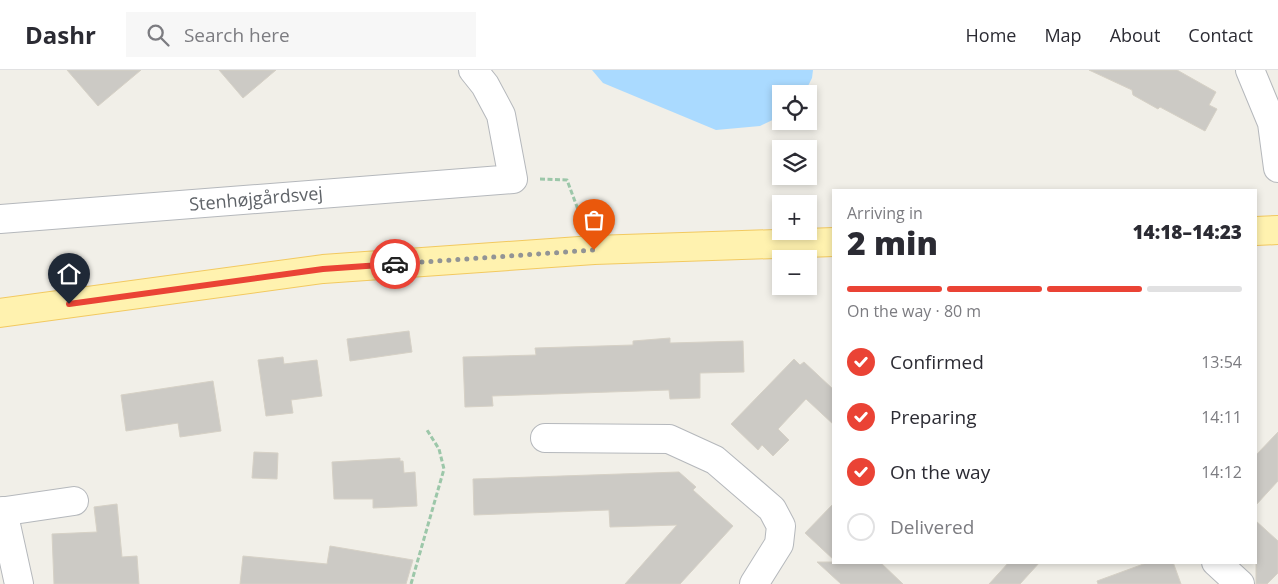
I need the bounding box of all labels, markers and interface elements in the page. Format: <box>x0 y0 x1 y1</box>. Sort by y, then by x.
search box <box>126 12 476 57</box>
text: Dashr <box>25 18 96 51</box>
icon: search <box>144 21 172 49</box>
text: Search here <box>184 22 290 48</box>
text: Home <box>966 23 1016 47</box>
text: Map <box>1044 23 1082 47</box>
text: About <box>1110 23 1160 47</box>
text: Contact <box>1188 23 1253 47</box>
map controls <box>772 85 817 295</box>
button: locate <box>772 85 817 130</box>
button: layers <box>772 140 817 185</box>
street label: Stenhøjgårdsvej <box>188 180 324 216</box>
button: + <box>772 195 817 240</box>
pin <box>573 199 615 250</box>
text: Arriving in <box>847 202 923 224</box>
icon: bag <box>580 206 608 234</box>
text: 14:18–14:23 <box>1132 219 1242 245</box>
text: 2 min <box>847 221 938 264</box>
courier <box>370 239 420 289</box>
icon: car <box>381 250 409 278</box>
button: − <box>772 250 817 295</box>
pin <box>48 253 90 304</box>
icon: home <box>55 260 83 288</box>
text: On the way · 80 m <box>847 300 981 322</box>
icon: check <box>847 348 875 376</box>
text: Confirmed <box>890 349 984 375</box>
text: 13:54 <box>1201 351 1242 373</box>
icon: check <box>847 403 875 431</box>
text: Preparing <box>890 404 977 430</box>
text: 14:11 <box>1201 406 1242 428</box>
icon: check <box>847 458 875 486</box>
text: On the way <box>890 459 990 485</box>
text: 14:12 <box>1201 461 1242 483</box>
text: Delivered <box>890 514 974 540</box>

